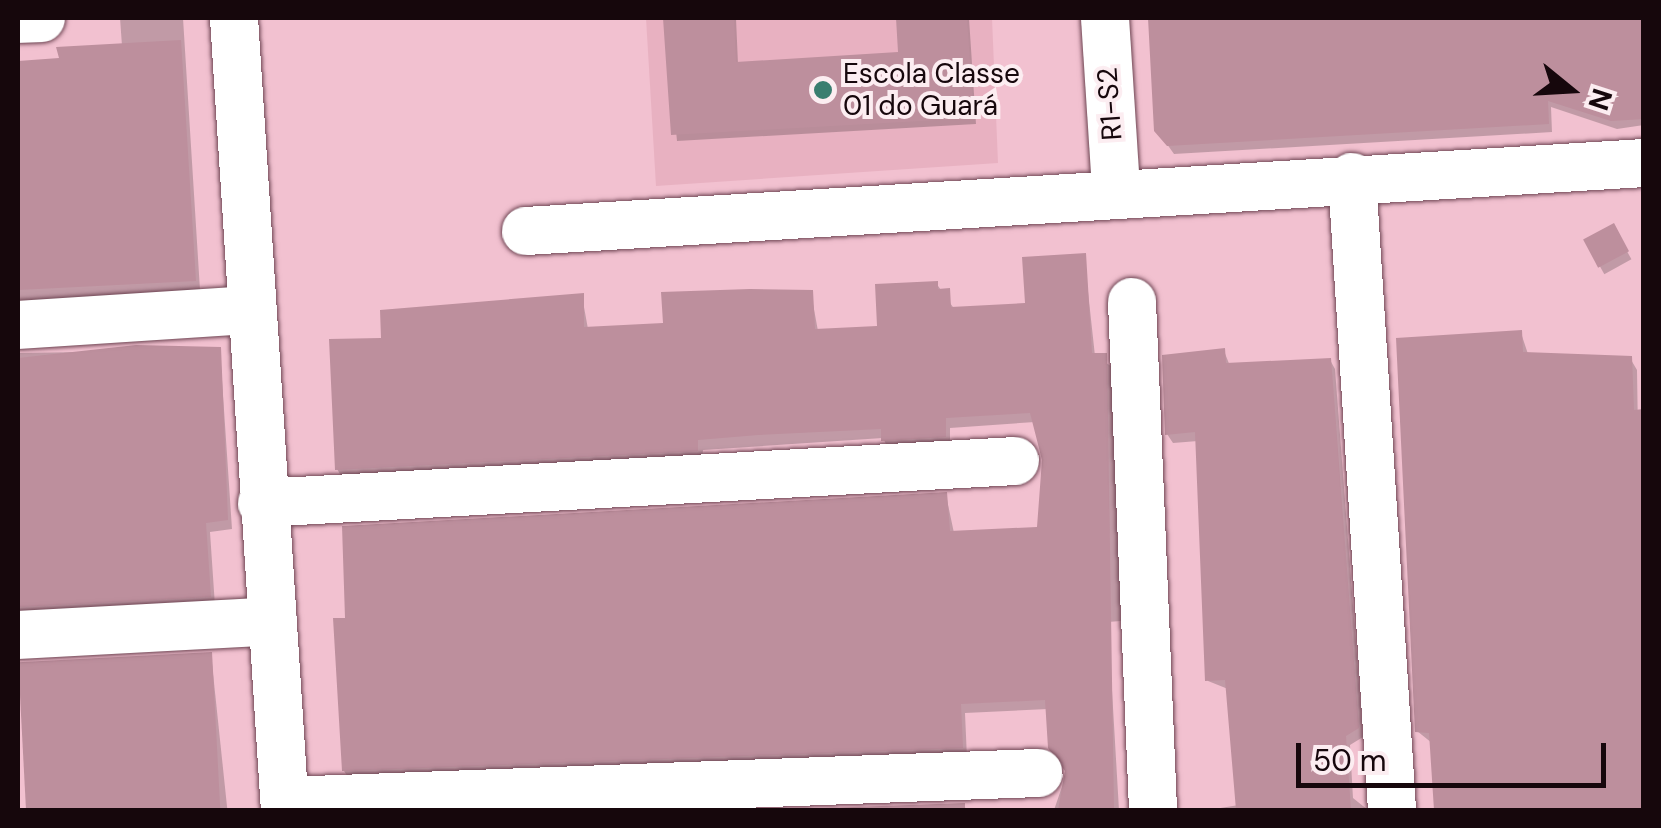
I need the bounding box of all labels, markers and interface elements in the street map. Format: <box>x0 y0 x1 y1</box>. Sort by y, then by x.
north arrow <box>1521 40 1621 140</box>
place label: Escola Classe 01 do Guará <box>843 57 1020 123</box>
street label: R1-S2 <box>1091 66 1129 142</box>
marker: Escola Classe 01 do Guará <box>812 79 834 101</box>
text: N <box>1579 84 1621 115</box>
scale bar <box>1301 723 1611 785</box>
text: 50 m <box>1313 741 1387 780</box>

